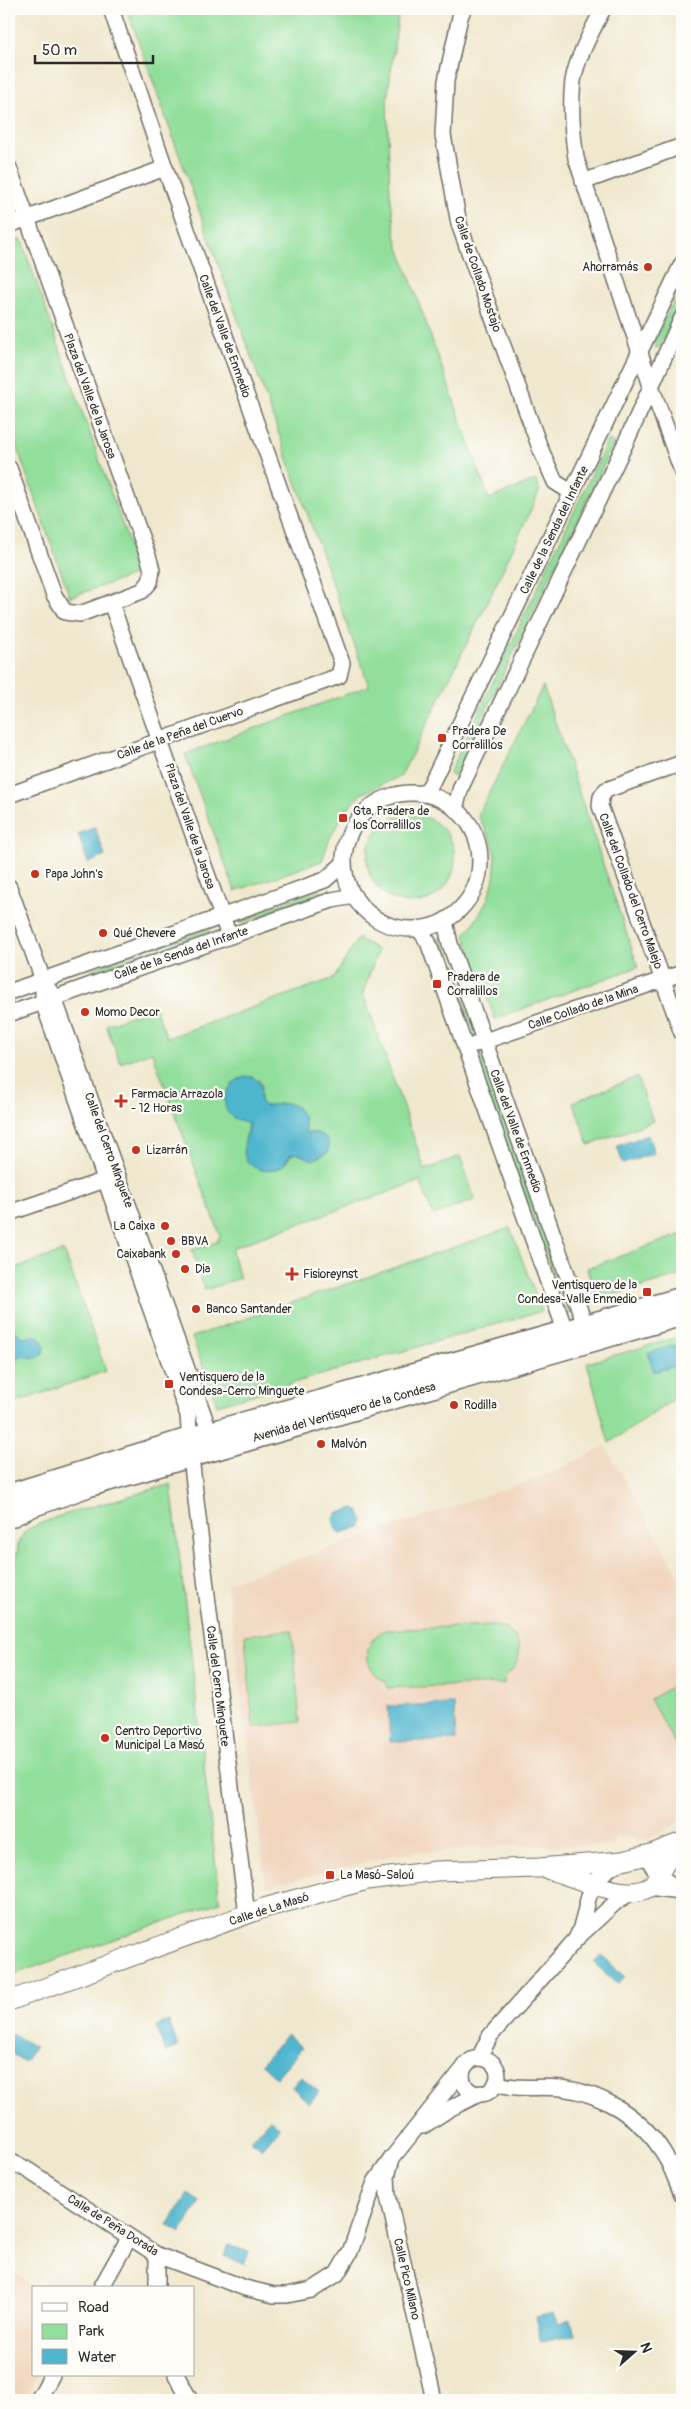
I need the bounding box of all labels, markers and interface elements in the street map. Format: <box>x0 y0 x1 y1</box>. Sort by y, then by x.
scale bar <box>35 32 152 64</box>
text: 50 m <box>42 41 77 60</box>
street label: Calle de Collado Mostajo <box>451 214 505 335</box>
place label: Ahorramás <box>582 260 639 275</box>
marker: Ahorramás <box>642 261 654 273</box>
street label: Calle del Valle de Enmedio <box>195 272 254 400</box>
street label: Plaza del Valle de la Jarosa <box>60 331 119 461</box>
street label: Calle de la Senda del Infante <box>517 464 592 597</box>
street label: Calle de la Peña del Cuervo <box>115 703 246 763</box>
place label: Pradera De Corralillos <box>452 724 506 753</box>
marker: Pradera De Corralillos <box>436 732 448 744</box>
street label: Plaza del Valle de la Jarosa <box>161 761 218 891</box>
place label: Gta. Pradera de los Corralillos <box>353 804 429 833</box>
street label: Calle del Collado del Cerro Malejo <box>595 811 666 972</box>
marker: Gta. Pradera de los Corralillos <box>337 812 349 824</box>
place label: Papa John's <box>45 867 104 882</box>
marker: Papa John's <box>29 868 41 880</box>
street label: Calle de la Senda del Infante <box>112 923 250 984</box>
place label: Qué Chevere <box>113 926 176 941</box>
marker: Qué Chevere <box>97 927 109 939</box>
place label: Pradera de Corralillos <box>447 970 500 999</box>
marker: Pradera de Corralillos <box>431 978 443 990</box>
street label: Calle Collado de la Mina <box>526 981 641 1033</box>
place label: Momo Decor <box>95 1005 160 1020</box>
marker: Momo Decor <box>79 1006 91 1018</box>
street label: Calle del Valle de Enmedio <box>486 1067 545 1195</box>
place label: Farmacia Arrazola - 12 Horas <box>131 1087 224 1116</box>
street label: Calle del Cerro Minguete <box>81 1091 136 1210</box>
marker: Farmacia Arrazola - 12 Horas <box>115 1095 127 1107</box>
place label: Lizarrán <box>146 1143 188 1158</box>
marker: Lizarrán <box>130 1144 142 1156</box>
place label: La Caixa <box>113 1219 155 1234</box>
marker: La Caixa <box>159 1220 171 1232</box>
place label: BBVA <box>181 1234 209 1249</box>
marker: BBVA <box>165 1235 177 1247</box>
place label: Caixabank <box>116 1247 166 1262</box>
marker: Caixabank <box>170 1248 182 1260</box>
place label: Dia <box>195 1262 211 1277</box>
marker: Dia <box>179 1263 191 1275</box>
marker: Fisioreynst <box>285 1267 299 1281</box>
place label: Fisioreynst <box>303 1267 358 1282</box>
place label: Ventisquero de la Condesa-Valle Enmedio <box>517 1278 638 1307</box>
marker: Ventisquero de la Condesa-Valle Enmedio <box>641 1286 653 1298</box>
place label: Banco Santander <box>206 1302 293 1317</box>
marker: Banco Santander <box>190 1303 202 1315</box>
place label: Ventisquero de la Condesa-Cerro Minguete <box>179 1370 304 1399</box>
marker: Ventisquero de la Condesa-Cerro Minguete <box>163 1378 175 1390</box>
street label: Avenida del Ventisquero de la Condesa <box>251 1379 438 1446</box>
place label: Rodilla <box>464 1398 497 1413</box>
marker: Rodilla <box>448 1399 460 1411</box>
place label: Malvón <box>331 1437 367 1452</box>
marker: Malvón <box>315 1438 327 1450</box>
street label: Calle del Cerro Minguete <box>203 1625 232 1747</box>
place label: Centro Deportivo Municipal La Masó <box>115 1724 205 1753</box>
marker: Centro Deportivo Municipal La Masó <box>99 1732 111 1744</box>
place label: La Masó-Saloú <box>340 1868 414 1883</box>
marker: La Masó-Saloú <box>324 1869 336 1881</box>
street label: Calle de La Masó <box>227 1889 311 1929</box>
street label: Calle de Peña Dorada <box>64 2191 161 2260</box>
street label: Calle Pico Milano <box>390 2237 423 2322</box>
legend <box>32 2286 195 2376</box>
text: Road <box>78 2298 109 2317</box>
text: Park <box>78 2322 105 2341</box>
north arrow <box>608 2326 658 2376</box>
text: N <box>636 2340 655 2355</box>
text: Water <box>78 2348 117 2367</box>

